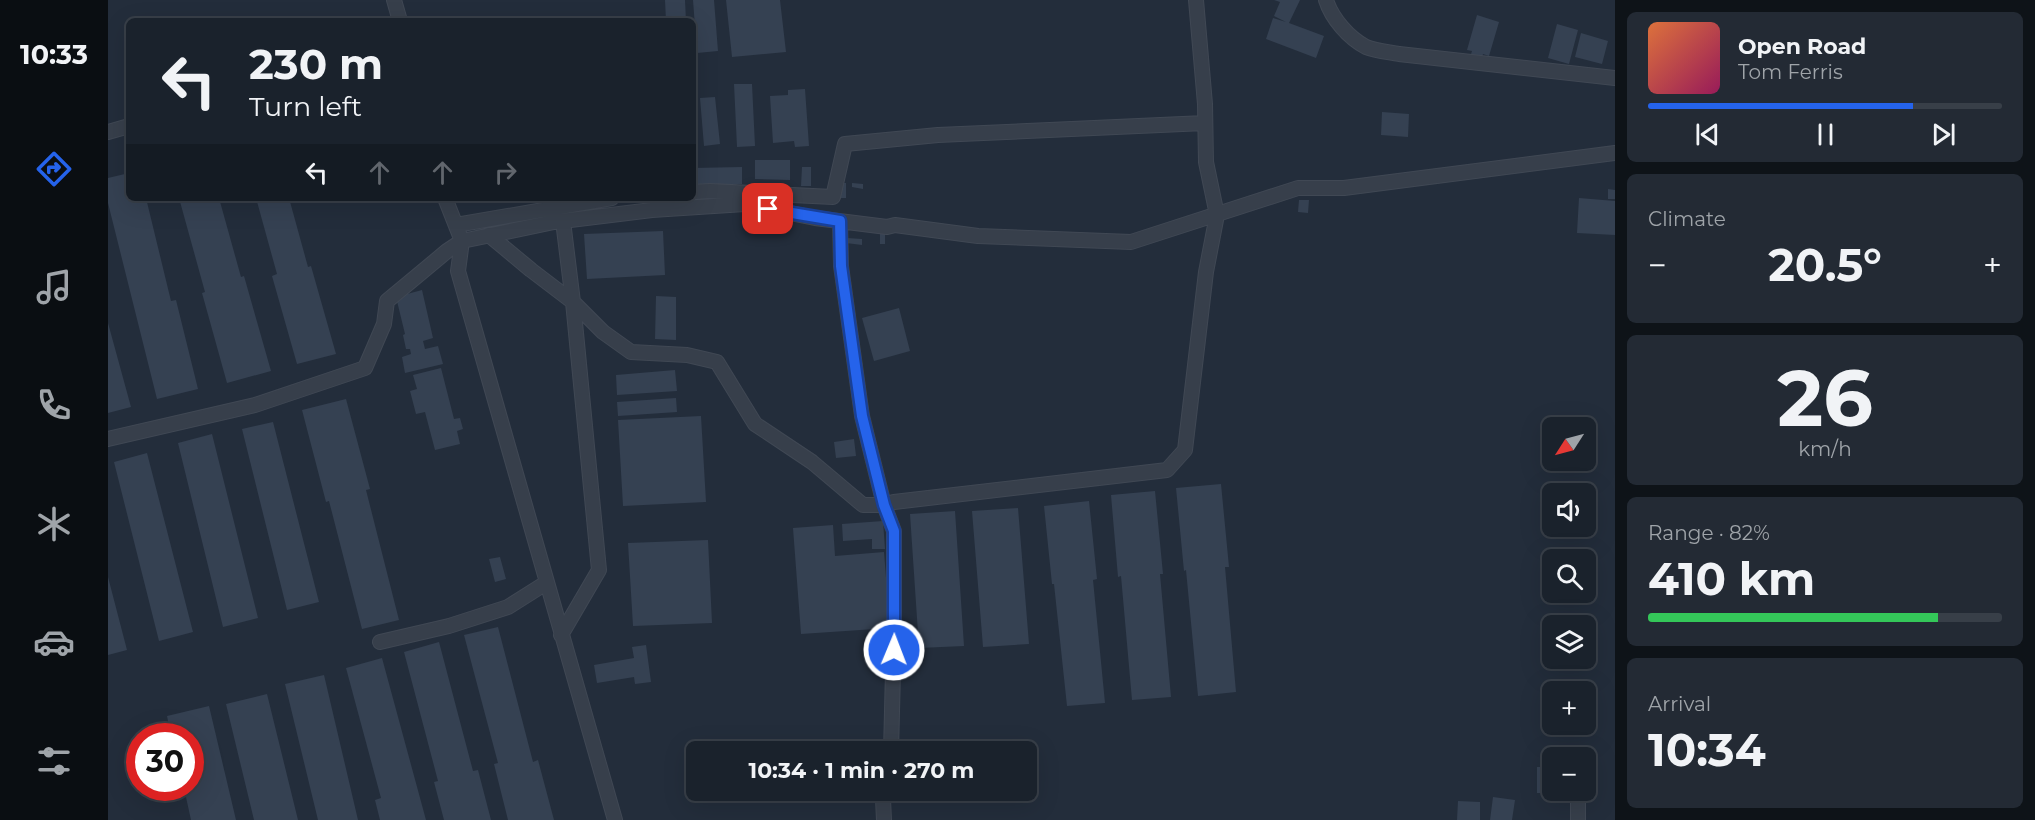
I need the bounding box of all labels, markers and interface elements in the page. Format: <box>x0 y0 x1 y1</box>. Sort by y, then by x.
text: Open Road <box>1738 33 1866 60</box>
text: 10:33 <box>20 38 88 71</box>
text: 230 m <box>249 38 383 90</box>
icon: left <box>150 42 228 120</box>
text: Tom Ferris <box>1738 60 1843 84</box>
text: Turn left <box>249 90 362 123</box>
icon: previous <box>1691 118 1724 151</box>
icon: pause <box>1809 118 1842 151</box>
icon: next <box>1927 118 1960 151</box>
icon: directions <box>33 148 75 190</box>
icon: left <box>300 156 333 189</box>
icon: ahead <box>363 156 396 189</box>
icon: ahead <box>426 156 459 189</box>
icon: right <box>489 156 522 189</box>
pin <box>742 183 793 234</box>
icon: arrive <box>751 192 784 225</box>
text: Climate <box>1648 207 1726 231</box>
text: 20.5° <box>1768 237 1882 292</box>
text: − <box>1648 245 1667 285</box>
text: + <box>1983 245 2002 285</box>
icon: music <box>33 266 75 308</box>
text: 26 <box>1777 350 1873 446</box>
icon: phone <box>33 384 75 426</box>
north arrow <box>1542 417 1596 471</box>
map controls <box>1542 417 1596 801</box>
text: km/h <box>1798 437 1852 461</box>
button: sound <box>1542 483 1596 537</box>
icon: climate <box>33 503 75 545</box>
text: Range · 82% <box>1648 521 1770 545</box>
button: search <box>1542 549 1596 603</box>
text: 410 km <box>1648 551 1815 606</box>
button: layers <box>1542 615 1596 669</box>
position arrow <box>862 618 926 682</box>
icon: car <box>33 621 75 663</box>
button: + <box>1542 681 1596 735</box>
text: Arrival <box>1648 692 1711 716</box>
text: 10:34 <box>1648 722 1766 777</box>
speed limit sign: 30 <box>126 723 204 801</box>
icon: filters <box>33 740 75 782</box>
button: − <box>1542 747 1596 801</box>
text: 10:34 · 1 min · 270 m <box>749 757 974 784</box>

